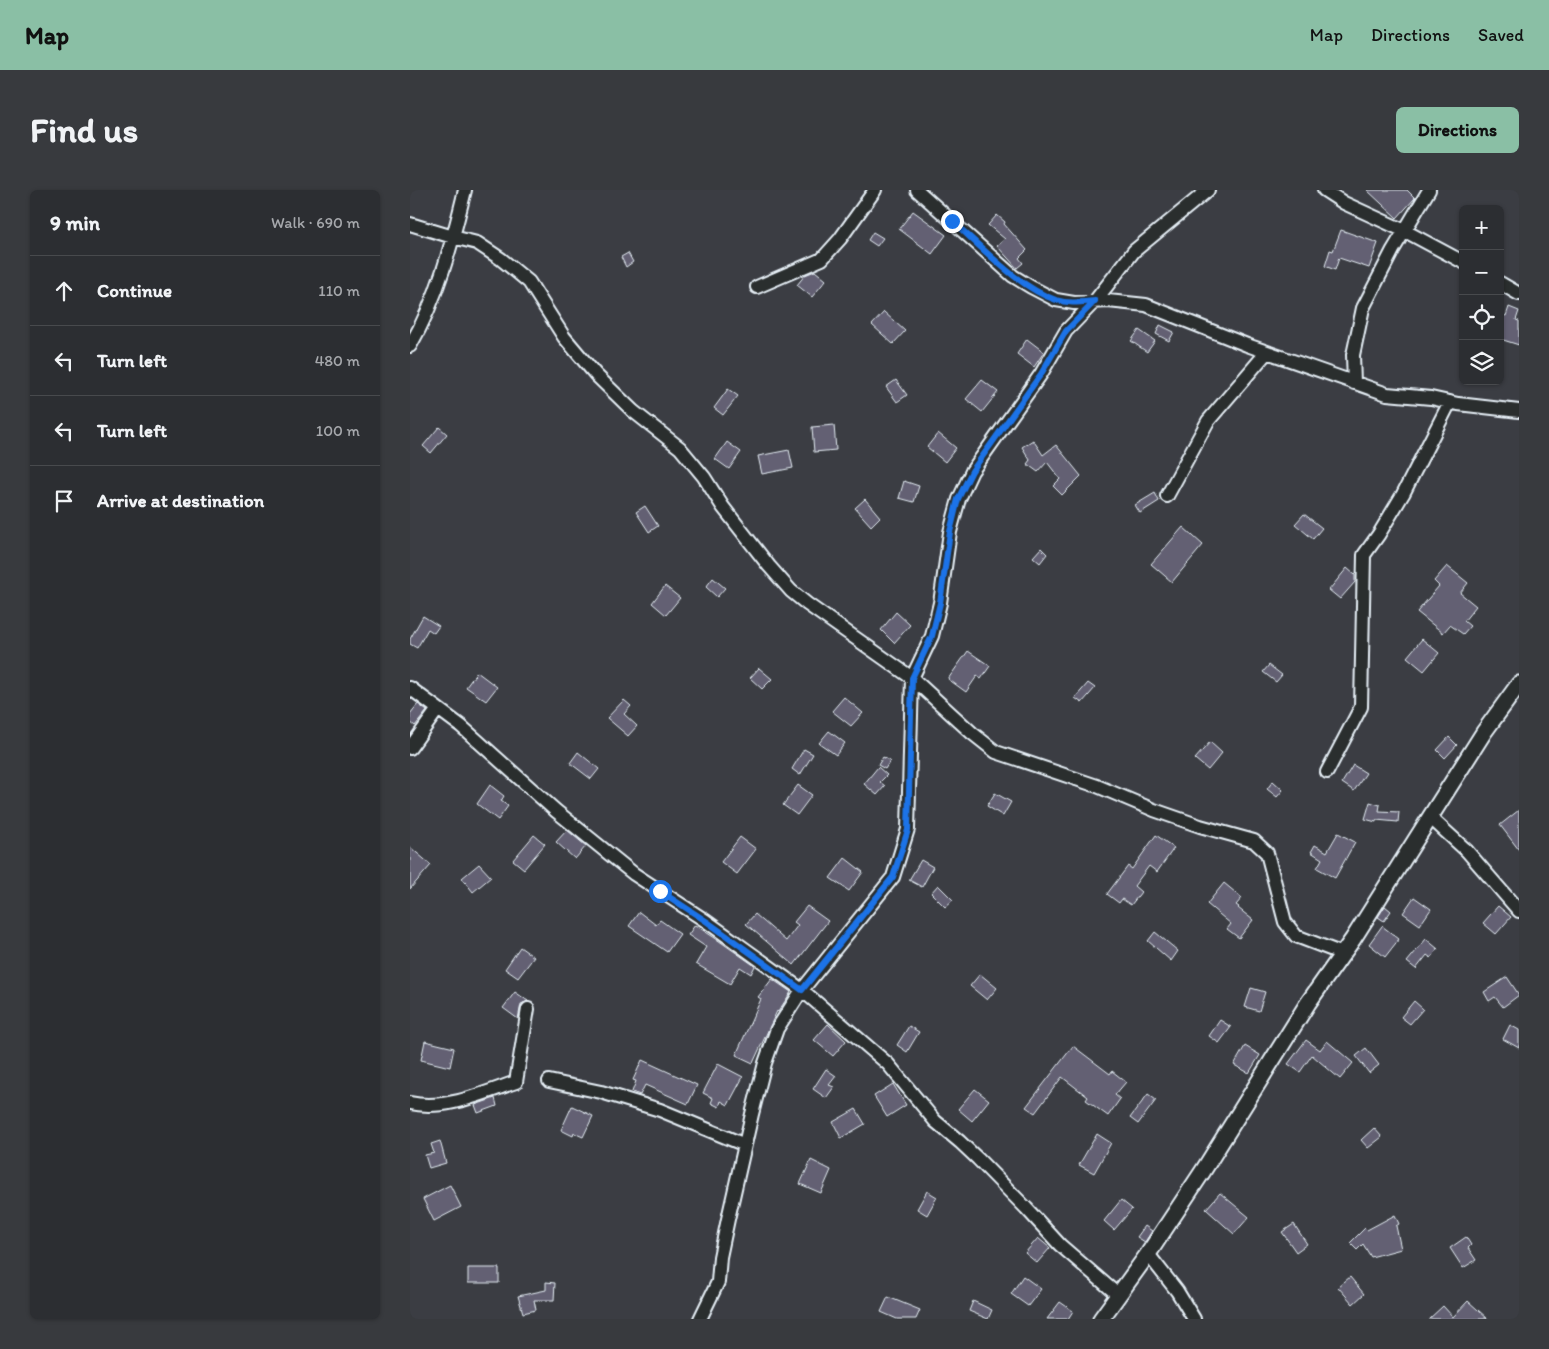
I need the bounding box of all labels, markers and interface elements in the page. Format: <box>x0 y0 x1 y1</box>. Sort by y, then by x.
text: Map <box>25 21 69 50</box>
text: Map <box>1310 24 1343 46</box>
text: Directions <box>1371 24 1450 46</box>
text: Saved <box>1478 24 1524 46</box>
button: Directions <box>1396 107 1519 153</box>
text: Find us <box>30 109 138 151</box>
map controls <box>1459 205 1504 385</box>
button: + <box>1459 205 1504 250</box>
text: 9 min <box>50 210 100 235</box>
route end <box>941 210 964 233</box>
text: Walk · 690 m <box>271 213 360 232</box>
button: − <box>1459 250 1504 295</box>
icon: ahead <box>50 277 78 305</box>
text: Continue <box>97 279 172 302</box>
text: 110 m <box>318 281 360 300</box>
button: locate <box>1459 295 1504 340</box>
button: layers <box>1459 340 1504 385</box>
icon: left <box>50 347 78 375</box>
text: Turn left <box>97 349 167 372</box>
text: 480 m <box>315 351 360 370</box>
icon: left <box>50 417 78 445</box>
text: Turn left <box>97 419 167 442</box>
text: 100 m <box>316 421 360 440</box>
icon: arrive <box>50 487 78 515</box>
text: Arrive at destination <box>97 489 264 512</box>
route start <box>649 880 672 903</box>

